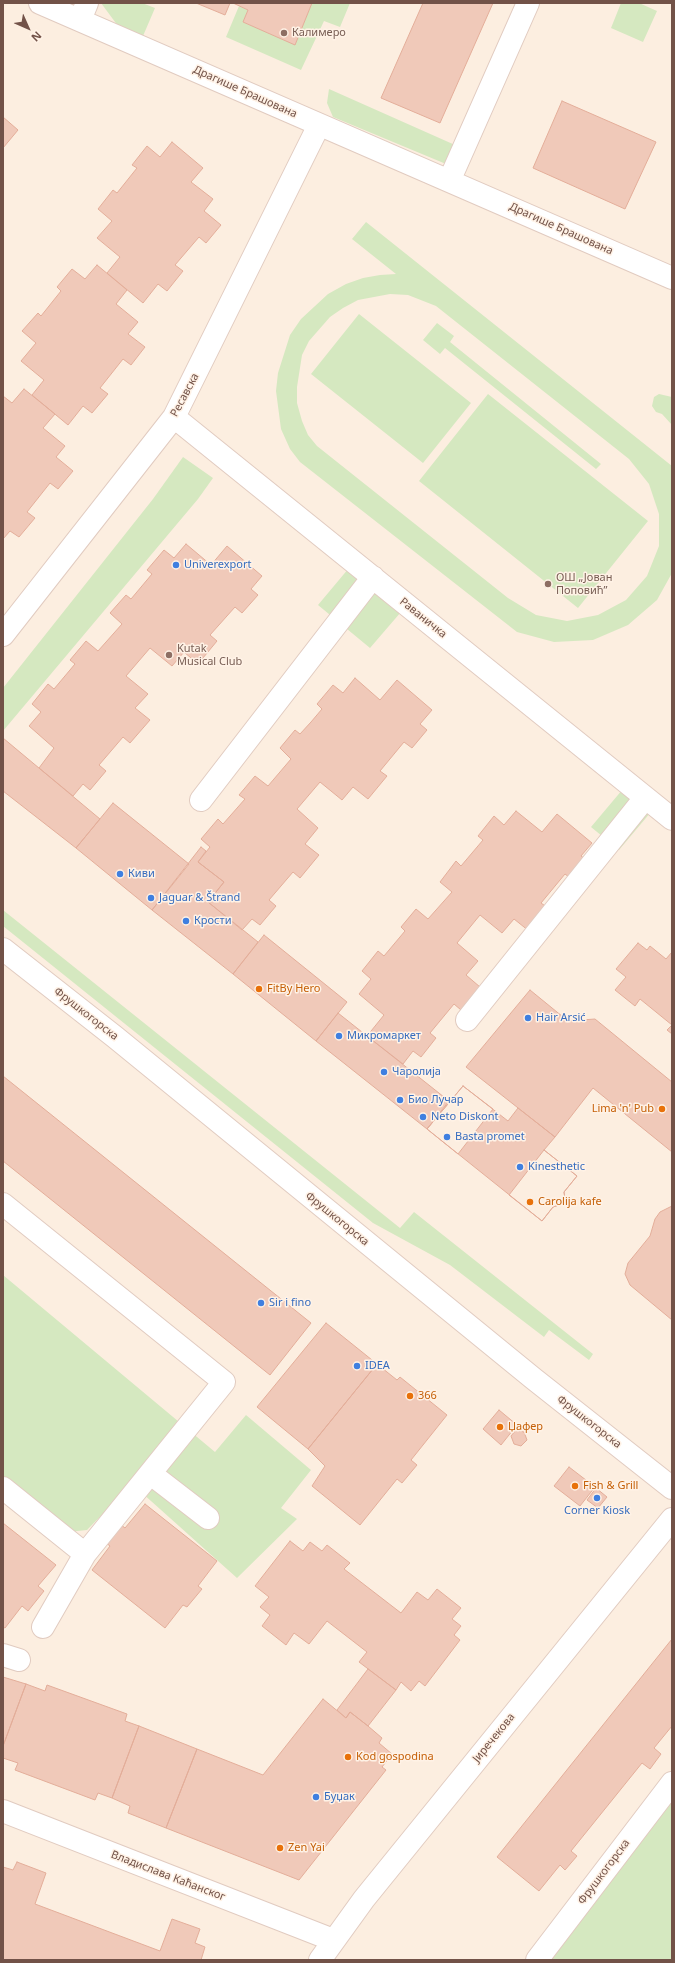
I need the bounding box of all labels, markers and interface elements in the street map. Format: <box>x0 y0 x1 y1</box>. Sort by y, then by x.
north arrow <box>8 8 48 48</box>
place label: Калимеро <box>292 26 346 40</box>
text: N <box>28 28 45 45</box>
marker: Калимеро <box>279 28 289 38</box>
street label: Драгише Брашована <box>191 63 299 121</box>
street label: Драгише Брашована <box>507 200 615 258</box>
street label: Ресавска <box>168 371 202 419</box>
place label: Univerexport <box>184 558 252 572</box>
marker: Univerexport <box>171 560 181 570</box>
place label: ОШ „Јован Поповић” <box>556 571 612 597</box>
marker: ОШ „Јован Поповић” <box>543 579 553 589</box>
street label: Раваничка <box>397 595 449 641</box>
place label: Kutak Musical Club <box>177 642 242 668</box>
marker: Kutak Musical Club <box>164 650 174 660</box>
place label: Киви <box>128 867 155 881</box>
marker: Киви <box>115 869 125 879</box>
place label: Jaguar & Štrand <box>159 891 240 905</box>
marker: Jaguar & Štrand <box>146 893 156 903</box>
place label: Крости <box>194 914 231 928</box>
marker: Крости <box>181 916 191 926</box>
place label: FitBy Hero <box>267 982 320 996</box>
marker: FitBy Hero <box>254 984 264 994</box>
street label: Фрушкогорска <box>51 985 121 1043</box>
place label: Hair Arsić <box>536 1011 586 1025</box>
marker: Hair Arsić <box>523 1013 533 1023</box>
place label: Микромаркет <box>347 1029 421 1043</box>
marker: Микромаркет <box>334 1031 344 1041</box>
place label: Чаролија <box>392 1065 441 1079</box>
marker: Чаролија <box>379 1067 389 1077</box>
place label: Био Лучар <box>408 1093 464 1107</box>
marker: Био Лучар <box>395 1095 405 1105</box>
place label: Lima 'n' Pub <box>592 1102 654 1116</box>
marker: Lima 'n' Pub <box>657 1104 667 1114</box>
place label: Neto Diskont <box>431 1110 498 1124</box>
marker: Neto Diskont <box>418 1112 428 1122</box>
place label: Basta promet <box>455 1130 525 1144</box>
marker: Basta promet <box>442 1132 452 1142</box>
place label: Kinesthetic <box>528 1160 585 1174</box>
marker: Kinesthetic <box>515 1162 525 1172</box>
street label: Фрушкогорска <box>303 1189 371 1249</box>
place label: Carolija kafe <box>538 1195 602 1209</box>
marker: Carolija kafe <box>525 1197 535 1207</box>
place label: Sir i fino <box>269 1296 311 1310</box>
marker: Sir i fino <box>256 1298 266 1308</box>
place label: IDEA <box>365 1359 390 1373</box>
marker: IDEA <box>352 1361 362 1371</box>
place label: 366 <box>418 1389 437 1403</box>
marker: 366 <box>405 1391 415 1401</box>
street label: Фрушкогорска <box>554 1393 624 1451</box>
place label: Џафер <box>508 1420 543 1434</box>
marker: Џафер <box>495 1422 505 1432</box>
place label: Fish & Grill <box>583 1479 638 1493</box>
marker: Fish & Grill <box>570 1481 580 1491</box>
marker: Corner Kiosk <box>592 1493 602 1503</box>
place label: Corner Kiosk <box>564 1504 630 1518</box>
street label: Јиречекова <box>470 1711 518 1765</box>
place label: Kod gospodina <box>356 1750 434 1764</box>
marker: Kod gospodina <box>343 1752 353 1762</box>
place label: Буџак <box>324 1790 355 1804</box>
marker: Буџак <box>311 1792 321 1802</box>
street label: Фрушкогорска <box>575 1837 633 1907</box>
place label: Zen Yai <box>288 1841 325 1855</box>
marker: Zen Yai <box>275 1843 285 1853</box>
street label: Владислава Каћанског <box>109 1848 227 1904</box>

